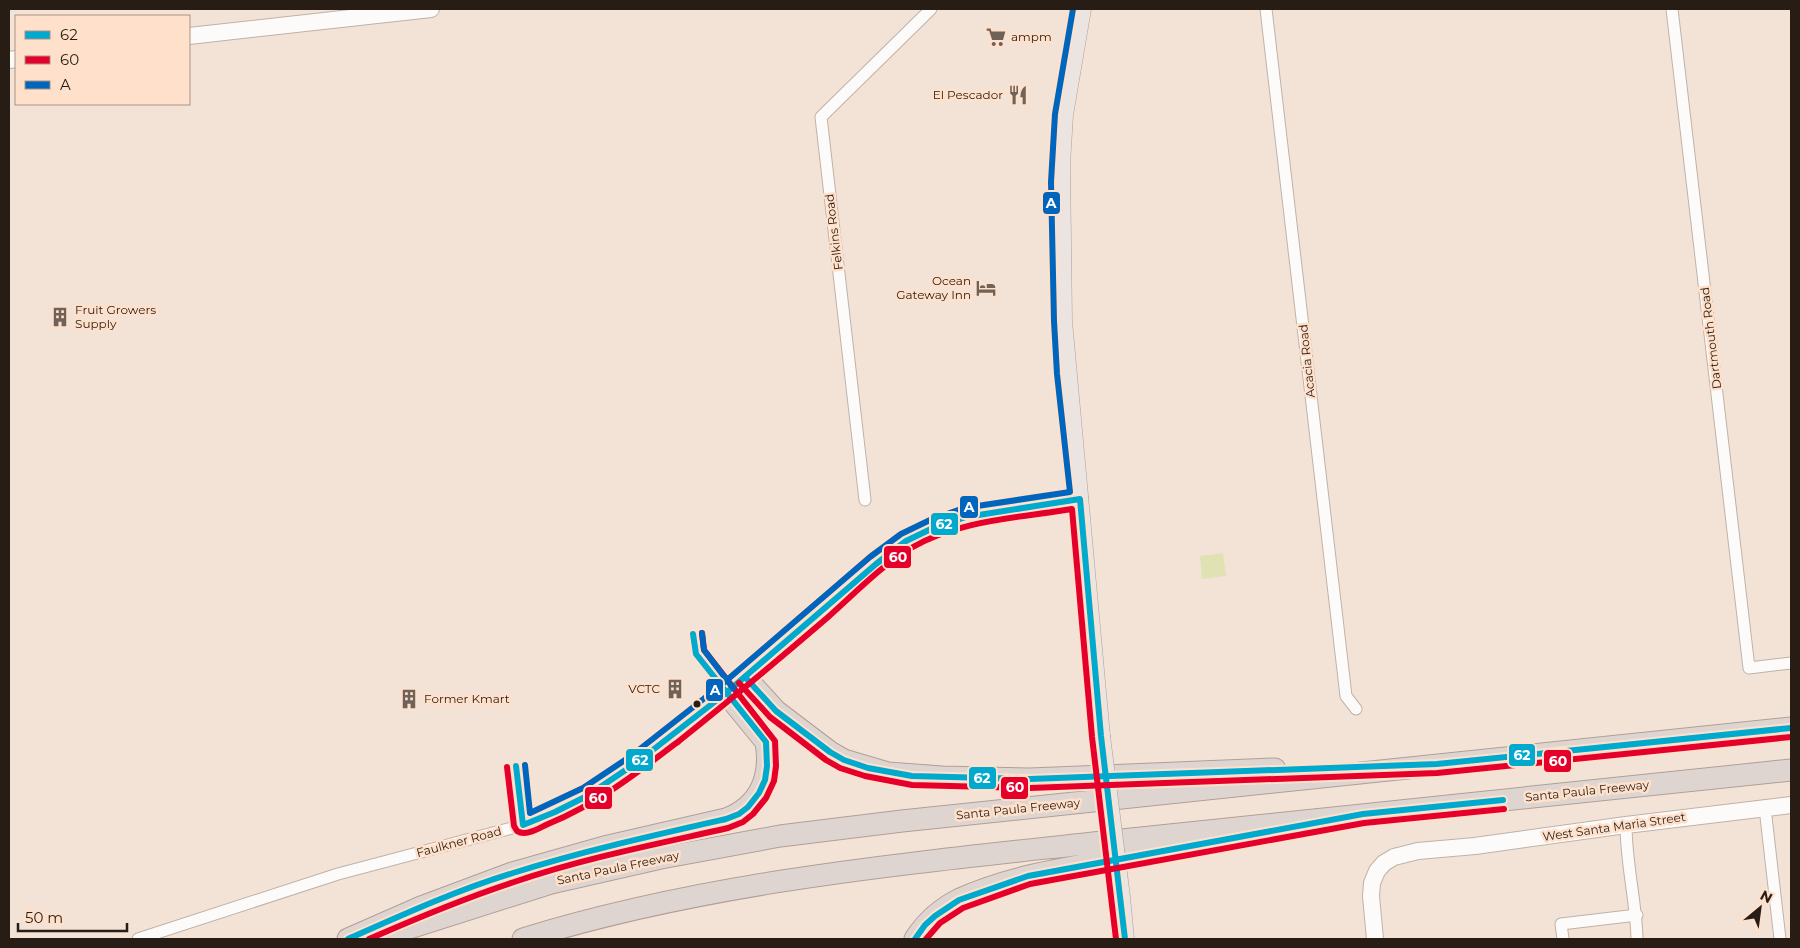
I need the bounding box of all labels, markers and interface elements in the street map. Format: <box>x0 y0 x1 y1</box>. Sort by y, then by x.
legend <box>15 15 190 105</box>
text: 62 <box>60 25 78 44</box>
supermarket icon: ampm <box>985 26 1007 48</box>
place label: ampm <box>1011 29 1052 44</box>
text: 60 <box>60 50 79 69</box>
text: A <box>60 75 71 94</box>
restaurant icon: El Pescador <box>1007 84 1029 106</box>
place label: El Pescador <box>933 87 1003 102</box>
line badge: A <box>1042 191 1061 215</box>
street label: Felkins Road <box>821 193 846 271</box>
text: A <box>1045 194 1057 212</box>
place label: Ocean Gateway Inn <box>896 273 971 302</box>
hotel icon: Ocean Gateway Inn <box>975 277 997 299</box>
street label: Dartmouth Road <box>1697 286 1724 390</box>
place label: Fruit Growers Supply <box>75 302 156 331</box>
building icon: Fruit Growers Supply <box>49 306 71 328</box>
street label: Acacia Road <box>1295 324 1318 399</box>
line badge: A <box>959 495 979 519</box>
text: A <box>963 498 975 516</box>
line badge: 62 <box>930 512 959 536</box>
text: 62 <box>935 515 953 533</box>
line badge: 60 <box>883 545 912 569</box>
text: 60 <box>889 548 907 566</box>
building icon: VCTC <box>664 678 686 700</box>
line badge: A <box>705 678 724 702</box>
place label: VCTC <box>628 681 660 696</box>
text: A <box>709 681 721 699</box>
building icon: Former Kmart <box>398 688 420 710</box>
place label: Former Kmart <box>424 691 510 706</box>
unlabelled marker <box>692 699 702 709</box>
line badge: 62 <box>1508 743 1536 767</box>
text: 62 <box>1513 746 1531 764</box>
line badge: 62 <box>625 748 654 772</box>
line badge: 60 <box>1543 749 1572 773</box>
text: 62 <box>631 751 649 769</box>
text: 60 <box>1549 752 1567 770</box>
line badge: 62 <box>968 766 997 790</box>
text: 62 <box>973 769 991 787</box>
line badge: 60 <box>1000 776 1029 800</box>
street label: Santa Paula Freeway <box>1524 776 1650 804</box>
text: 60 <box>1006 778 1024 796</box>
line badge: 60 <box>584 786 613 810</box>
text: 60 <box>589 789 607 807</box>
street label: Santa Paula Freeway <box>955 794 1081 822</box>
street label: West Santa Maria Street <box>1541 809 1687 844</box>
street label: Faulkner Road <box>415 823 503 860</box>
street label: Santa Paula Freeway <box>555 847 681 888</box>
north arrow <box>1735 883 1785 933</box>
text: N <box>1757 886 1776 907</box>
scale bar <box>18 900 126 932</box>
text: 50 m <box>25 908 63 927</box>

